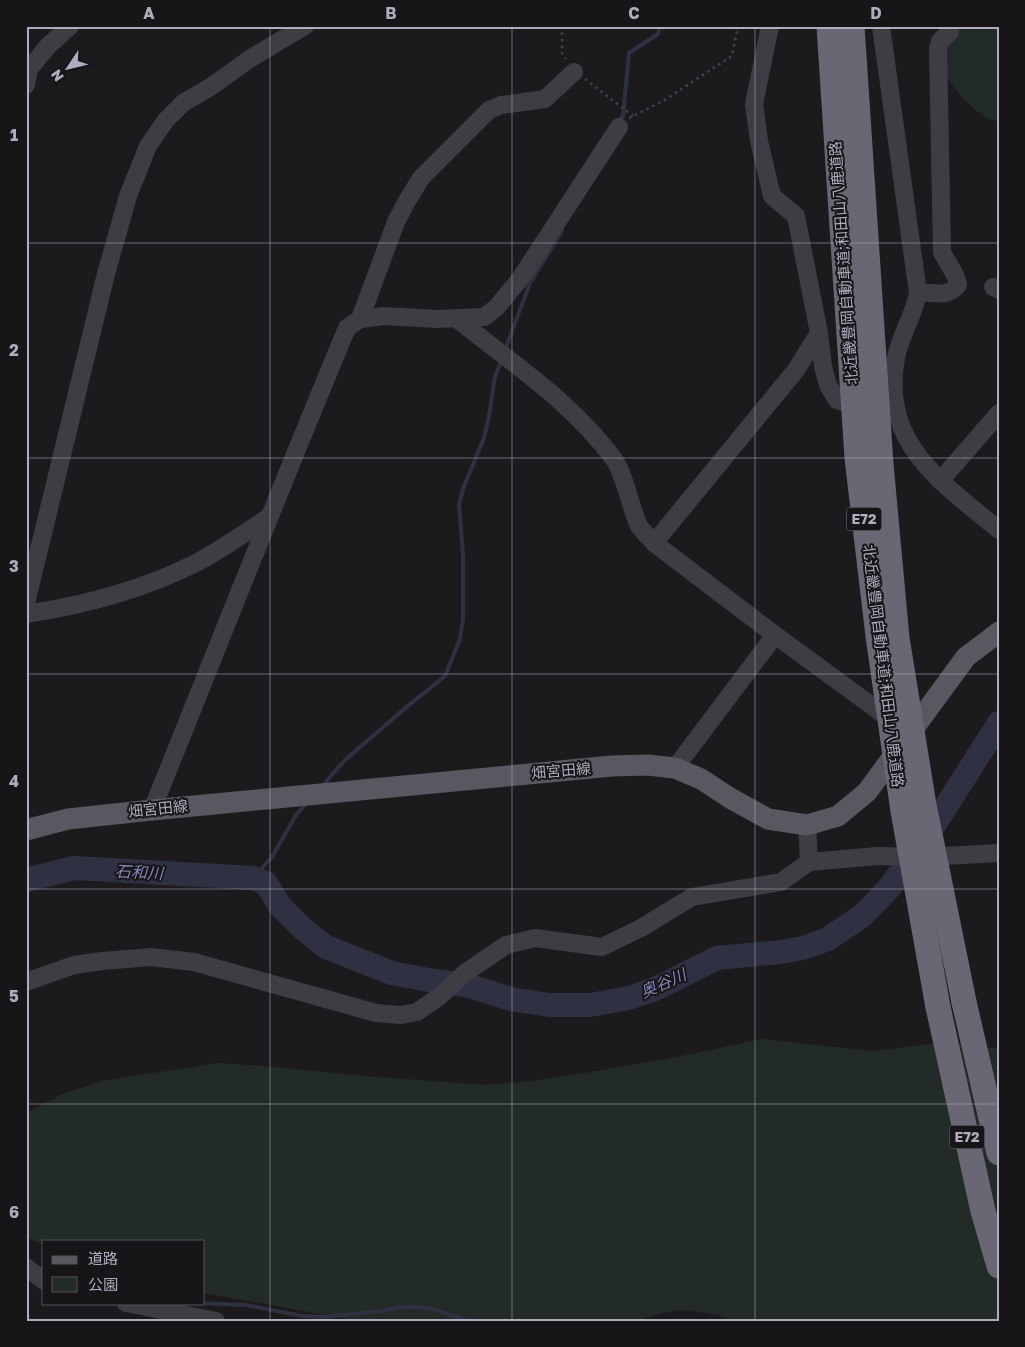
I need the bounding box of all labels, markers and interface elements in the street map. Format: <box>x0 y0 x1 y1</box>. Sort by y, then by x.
text: A <box>143 3 155 23</box>
text: B <box>385 3 397 23</box>
text: C <box>628 3 640 23</box>
text: D <box>870 3 882 23</box>
north arrow <box>42 42 92 92</box>
text: N <box>47 67 67 85</box>
text: 1 <box>10 125 18 145</box>
street label: 北近畿豊岡自動車道;和田山八鹿道路 <box>825 140 861 386</box>
text: 2 <box>9 340 19 360</box>
road number: E72 <box>846 508 882 530</box>
street label: 北近畿豊岡自動車道;和田山八鹿道路 <box>860 543 908 788</box>
text: 3 <box>9 556 19 576</box>
street label: 畑宮田線 <box>530 758 592 782</box>
text: 4 <box>9 771 19 791</box>
street label: 畑宮田線 <box>127 796 189 820</box>
water label: 石和川 <box>115 861 165 883</box>
water label: 奥谷川 <box>637 963 691 1002</box>
text: 5 <box>9 986 19 1006</box>
road number: E72 <box>950 1126 984 1148</box>
text: 6 <box>9 1202 19 1222</box>
legend <box>42 1240 205 1304</box>
text: 道路 <box>88 1249 118 1267</box>
text: 公園 <box>88 1275 118 1293</box>

